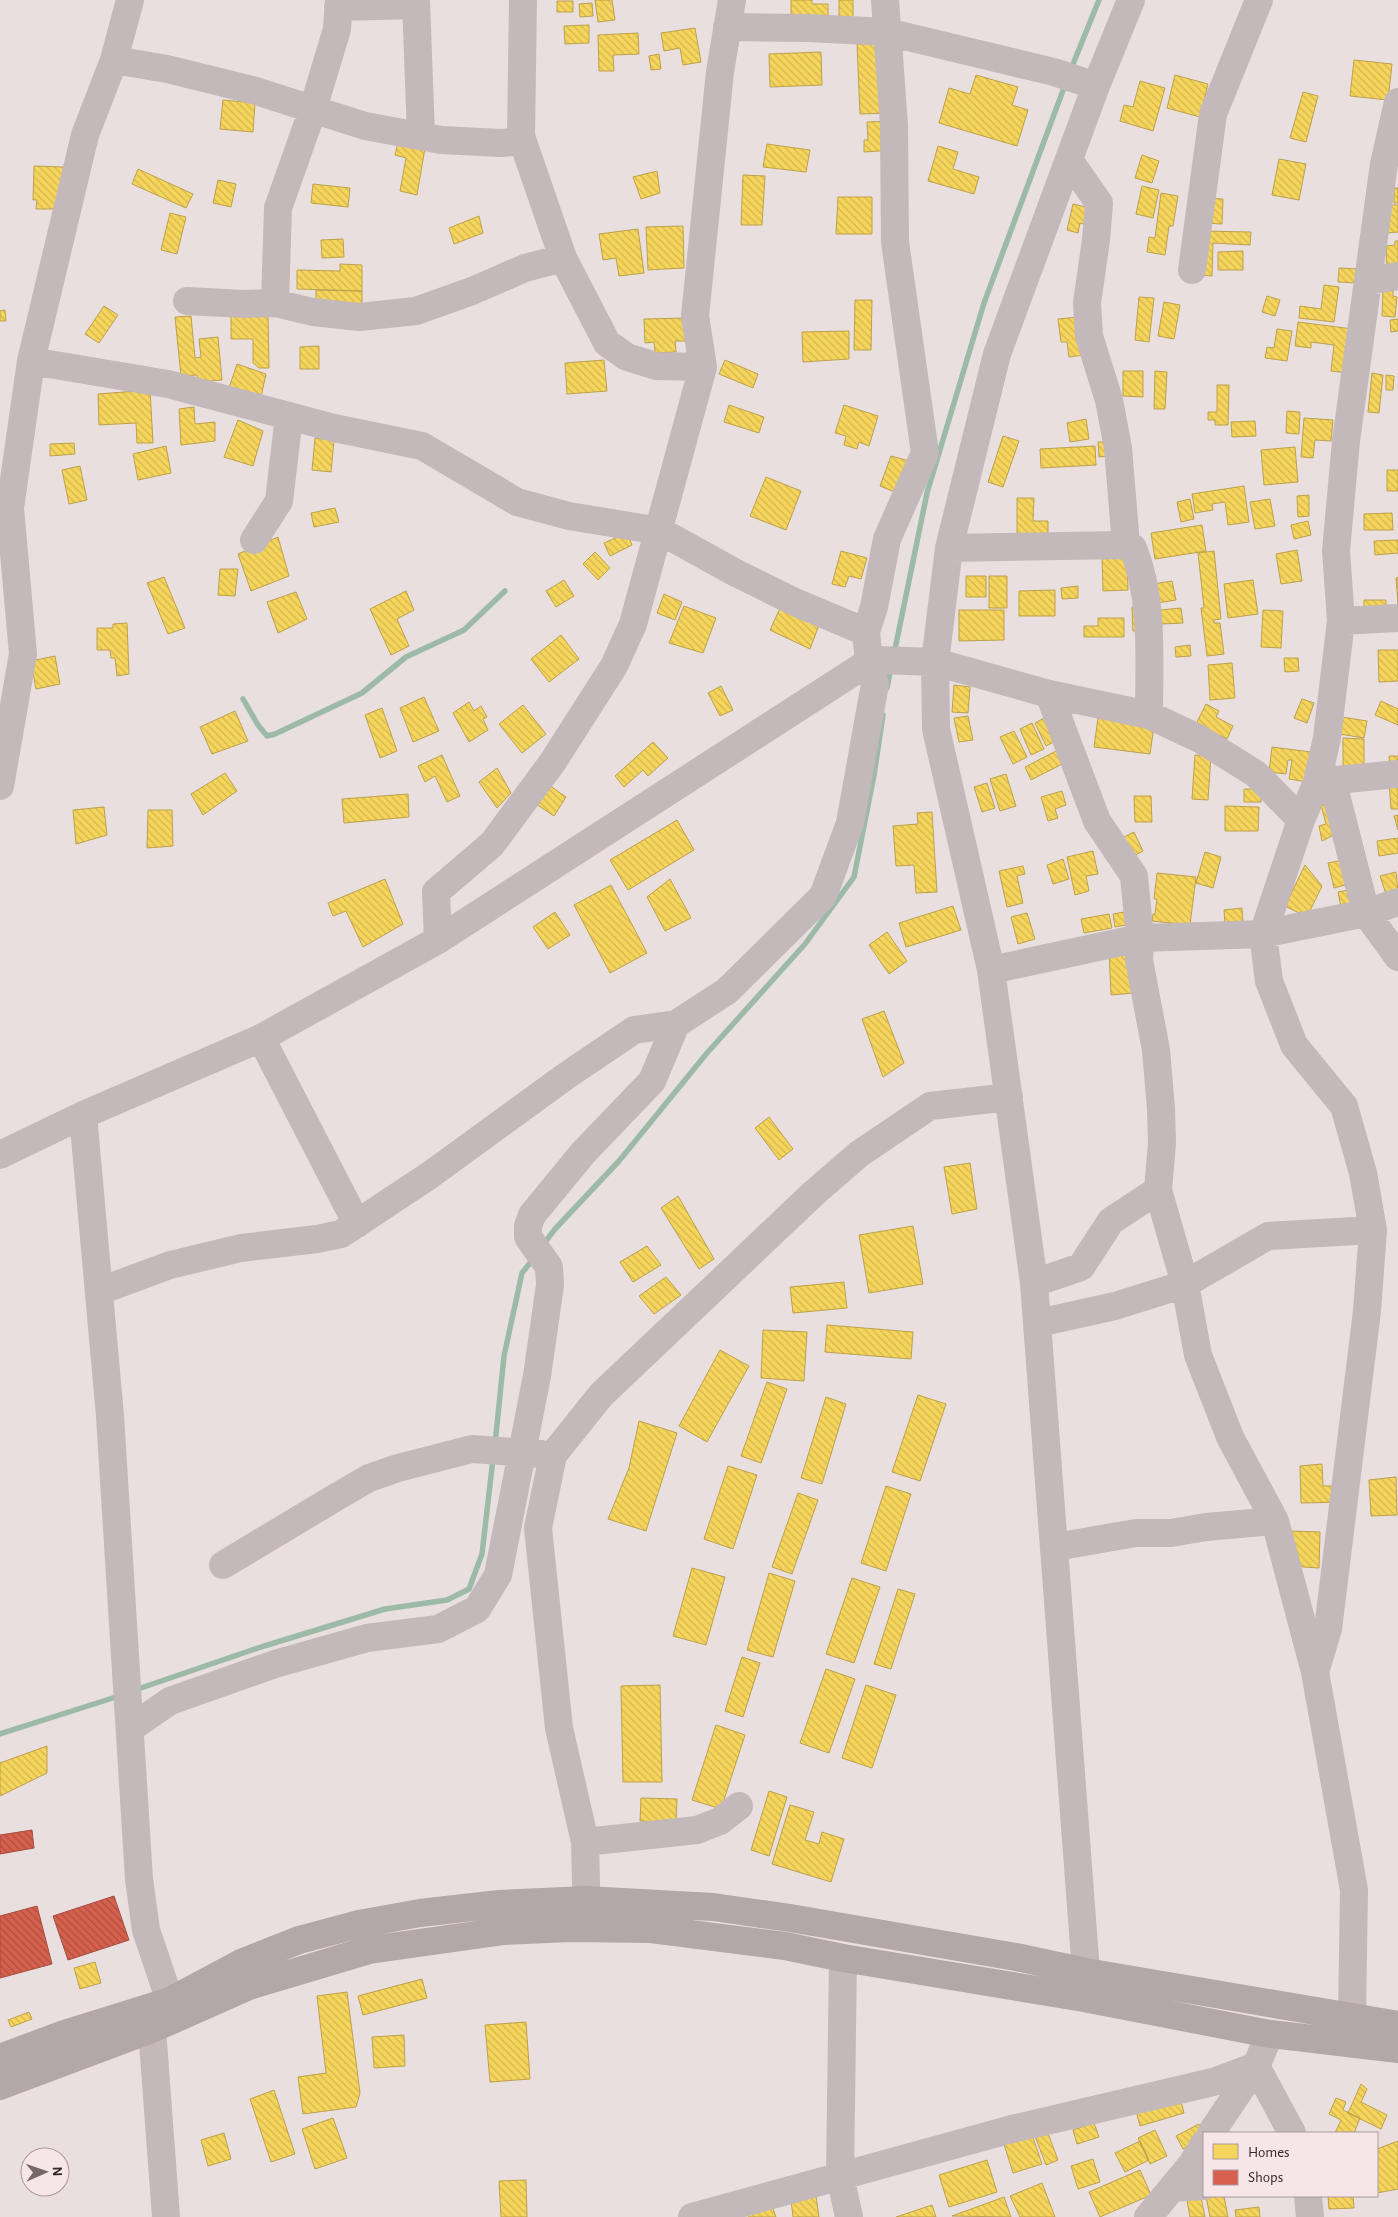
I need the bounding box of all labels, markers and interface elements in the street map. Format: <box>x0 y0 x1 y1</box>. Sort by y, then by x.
legend <box>1203 2132 1378 2197</box>
text: Homes <box>1248 2145 1290 2160</box>
north arrow <box>20 2147 70 2197</box>
text: N <box>50 2166 64 2177</box>
text: Shops <box>1248 2170 1283 2185</box>

